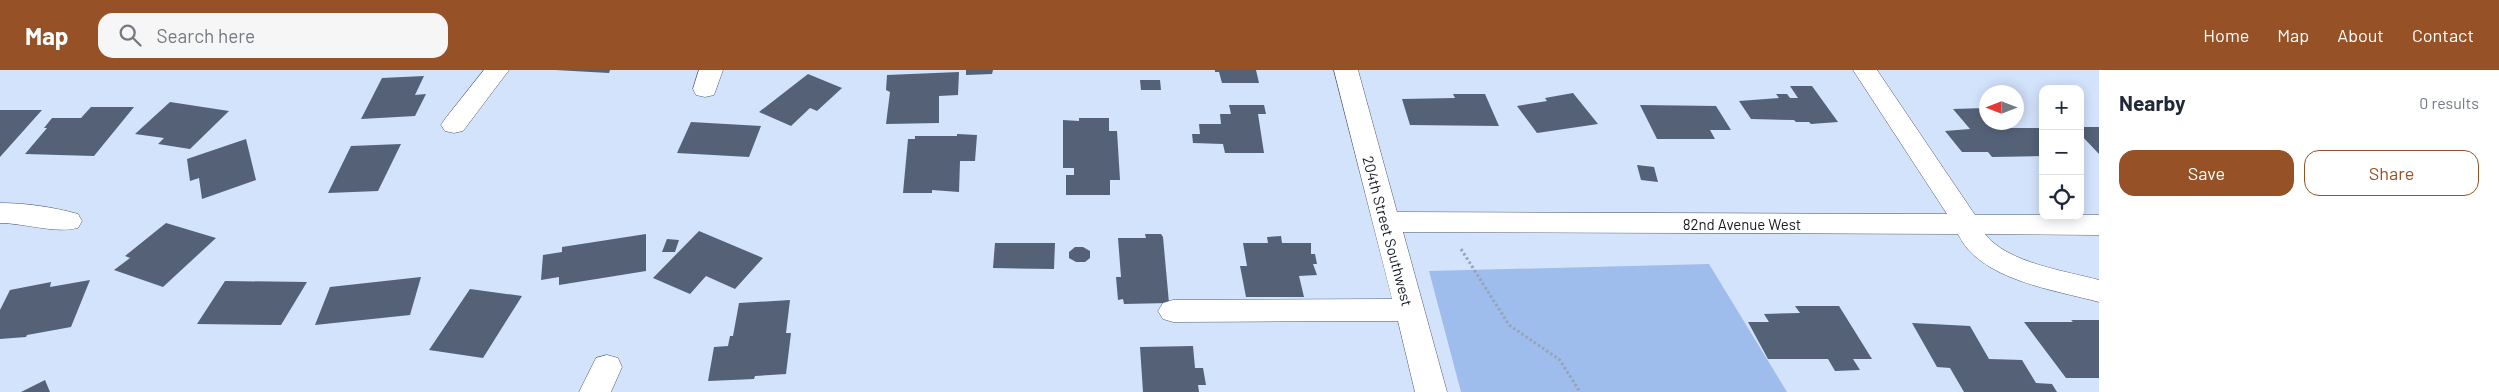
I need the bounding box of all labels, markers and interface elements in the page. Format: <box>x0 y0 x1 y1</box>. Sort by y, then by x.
search box <box>98 13 448 58</box>
text: Map <box>25 21 68 50</box>
icon: search <box>116 21 144 49</box>
text: Search here <box>156 24 255 47</box>
text: Home <box>2203 24 2249 46</box>
text: Map <box>2277 24 2309 46</box>
text: About <box>2337 24 2384 46</box>
text: Contact <box>2412 24 2474 46</box>
north arrow <box>1979 85 2024 130</box>
map controls <box>2039 85 2084 220</box>
button: + <box>2039 85 2084 130</box>
text: Nearby <box>2119 90 2185 115</box>
text: 0 results <box>2419 93 2479 112</box>
button: − <box>2039 130 2084 175</box>
button: Save <box>2119 150 2294 196</box>
button: Share <box>2304 150 2479 196</box>
street label: 204th Street Southwest <box>1359 154 1417 308</box>
button: locate <box>2039 175 2084 220</box>
street label: 82nd Avenue West <box>1683 215 1801 233</box>

